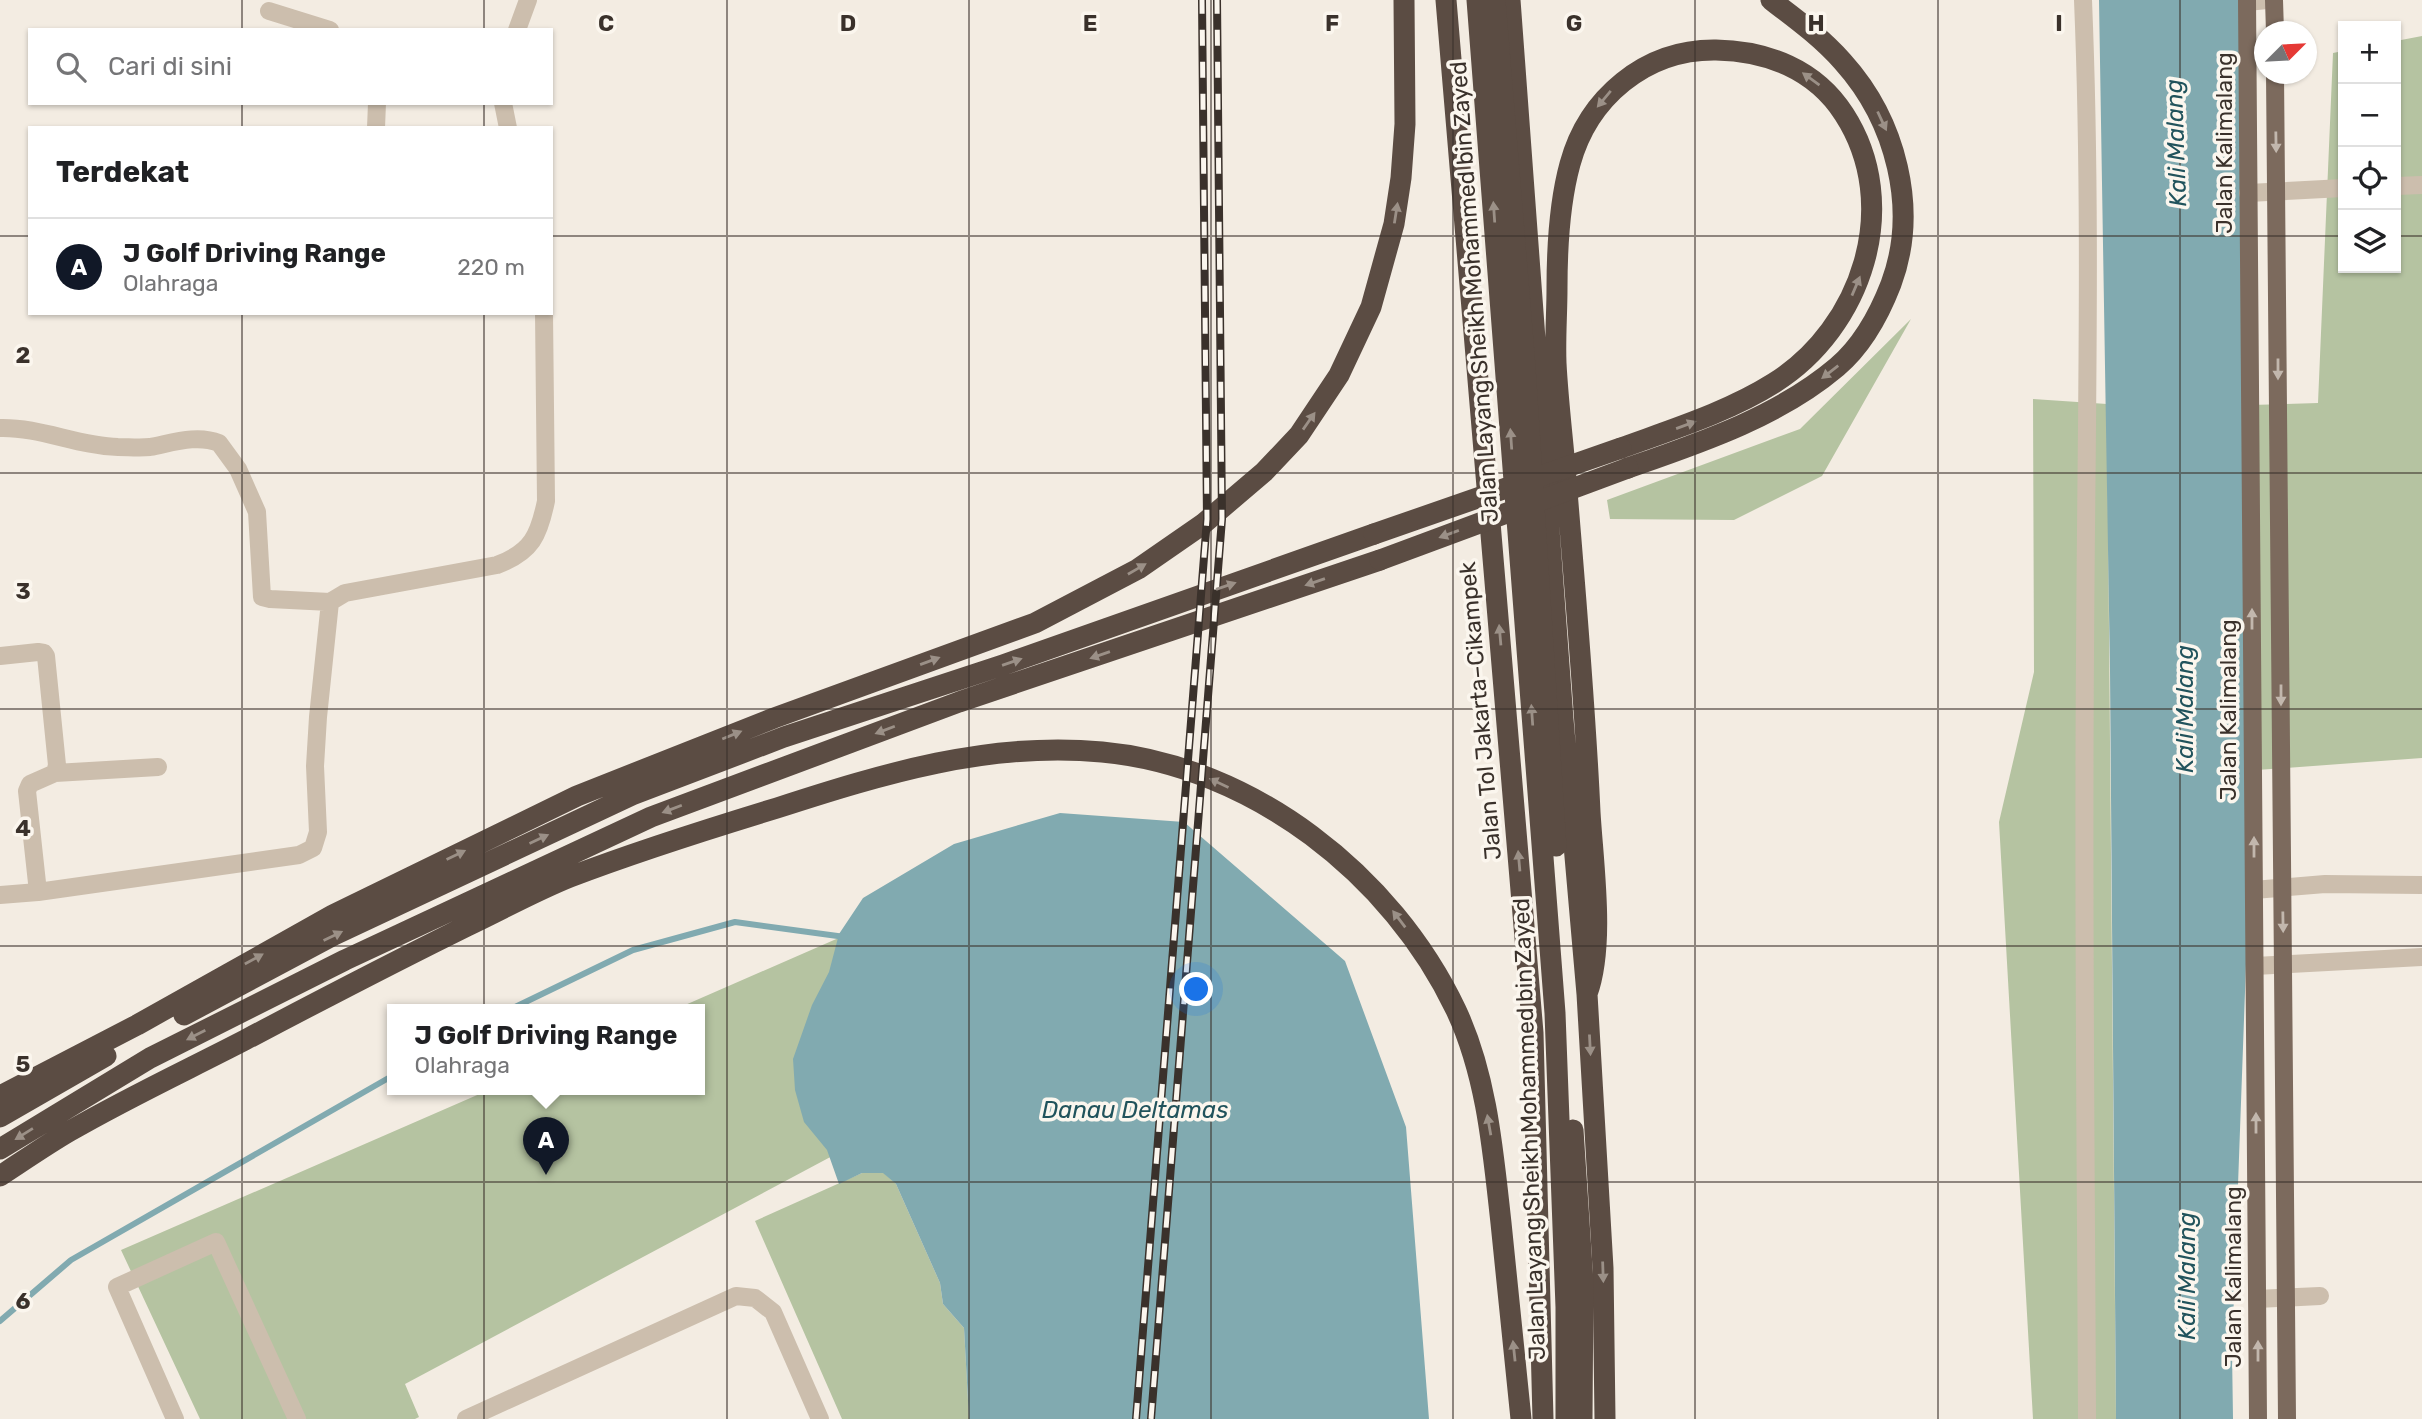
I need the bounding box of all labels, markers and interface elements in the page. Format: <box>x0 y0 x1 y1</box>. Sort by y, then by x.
text: C <box>598 9 614 37</box>
text: D <box>840 9 856 37</box>
text: E <box>1083 9 1097 37</box>
text: F <box>1325 9 1339 37</box>
text: G <box>1566 9 1582 37</box>
text: H <box>1807 9 1825 37</box>
text: I <box>2055 9 2063 37</box>
north arrow <box>2254 21 2317 84</box>
map controls <box>2338 21 2401 273</box>
button: + <box>2338 21 2401 84</box>
search box <box>28 28 553 105</box>
icon: search <box>52 48 90 86</box>
text: Cari di sini <box>108 51 232 82</box>
street label: Jalan Kalimalang <box>2210 52 2238 234</box>
street label: Jalan Layang Sheikh Mohammed bin Zayed <box>1444 61 1504 523</box>
one-way arrow <box>1802 73 1820 87</box>
water label: Kali Malang <box>2160 79 2192 207</box>
button: − <box>2338 84 2401 147</box>
one-way arrow <box>1597 91 1612 108</box>
one-way arrow <box>1876 111 1887 131</box>
one-way arrow <box>2270 131 2282 153</box>
button: locate <box>2338 147 2401 210</box>
text: Terdekat <box>56 154 189 190</box>
one-way arrow <box>1488 201 1499 223</box>
one-way arrow <box>1390 202 1401 224</box>
button: layers <box>2338 210 2401 273</box>
text: J Golf Driving Range <box>123 238 386 269</box>
text: A <box>71 253 87 281</box>
text: 220 m <box>457 253 525 281</box>
text: Olahraga <box>123 269 219 297</box>
one-way arrow <box>1850 276 1862 296</box>
text: 2 <box>16 341 30 369</box>
one-way arrow <box>2272 358 2284 380</box>
one-way arrow <box>1821 365 1839 380</box>
one-way arrow <box>1301 412 1315 430</box>
one-way arrow <box>1675 419 1696 430</box>
one-way arrow <box>1505 428 1516 450</box>
one-way arrow <box>1439 529 1460 540</box>
street label: Jalan Tol Jakarta–Cikampek <box>1453 561 1507 861</box>
one-way arrow <box>1128 562 1147 575</box>
text: 3 <box>15 577 31 605</box>
one-way arrow <box>1305 577 1326 588</box>
one-way arrow <box>1216 580 1237 591</box>
one-way arrow <box>2246 608 2258 630</box>
street label: Jalan Kalimalang <box>2214 619 2242 801</box>
one-way arrow <box>1494 624 1505 646</box>
water label: Kali Malang <box>2171 645 2199 773</box>
one-way arrow <box>1089 650 1110 660</box>
one-way arrow <box>920 655 941 666</box>
one-way arrow <box>1001 656 1022 667</box>
one-way arrow <box>2275 684 2287 706</box>
one-way arrow <box>1526 704 1537 726</box>
one-way arrow <box>874 724 895 735</box>
one-way arrow <box>722 729 743 740</box>
one-way arrow <box>1209 777 1230 788</box>
one-way arrow <box>661 804 682 815</box>
text: 4 <box>15 814 31 842</box>
one-way arrow <box>529 833 549 845</box>
one-way arrow <box>2248 836 2260 858</box>
one-way arrow <box>446 849 466 860</box>
one-way arrow <box>1513 850 1524 872</box>
street label: Jalan Layang Sheikh Mohammed bin Zayed <box>1507 898 1551 1360</box>
one-way arrow <box>1392 910 1406 928</box>
one-way arrow <box>2277 911 2289 933</box>
one-way arrow <box>323 930 343 941</box>
one-way arrow <box>244 953 264 965</box>
your location <box>1179 972 1213 1006</box>
popup <box>387 1004 705 1095</box>
text: J Golf Driving Range <box>414 1020 678 1051</box>
one-way arrow <box>186 1029 206 1040</box>
one-way arrow <box>1585 1034 1596 1056</box>
text: 5 <box>16 1050 31 1078</box>
text: Olahraga <box>414 1051 510 1079</box>
water label: Danau Deltamas <box>1042 1096 1228 1124</box>
one-way arrow <box>2250 1112 2262 1134</box>
one-way arrow <box>1483 1114 1494 1136</box>
pin: A <box>523 1117 569 1175</box>
one-way arrow <box>14 1127 34 1140</box>
street label: Jalan Kalimalang <box>2219 1186 2247 1368</box>
water label: Kali Malang <box>2173 1212 2201 1340</box>
one-way arrow <box>1597 1262 1608 1284</box>
text: 6 <box>16 1287 31 1315</box>
one-way arrow <box>1509 1340 1520 1362</box>
one-way arrow <box>2252 1340 2264 1362</box>

